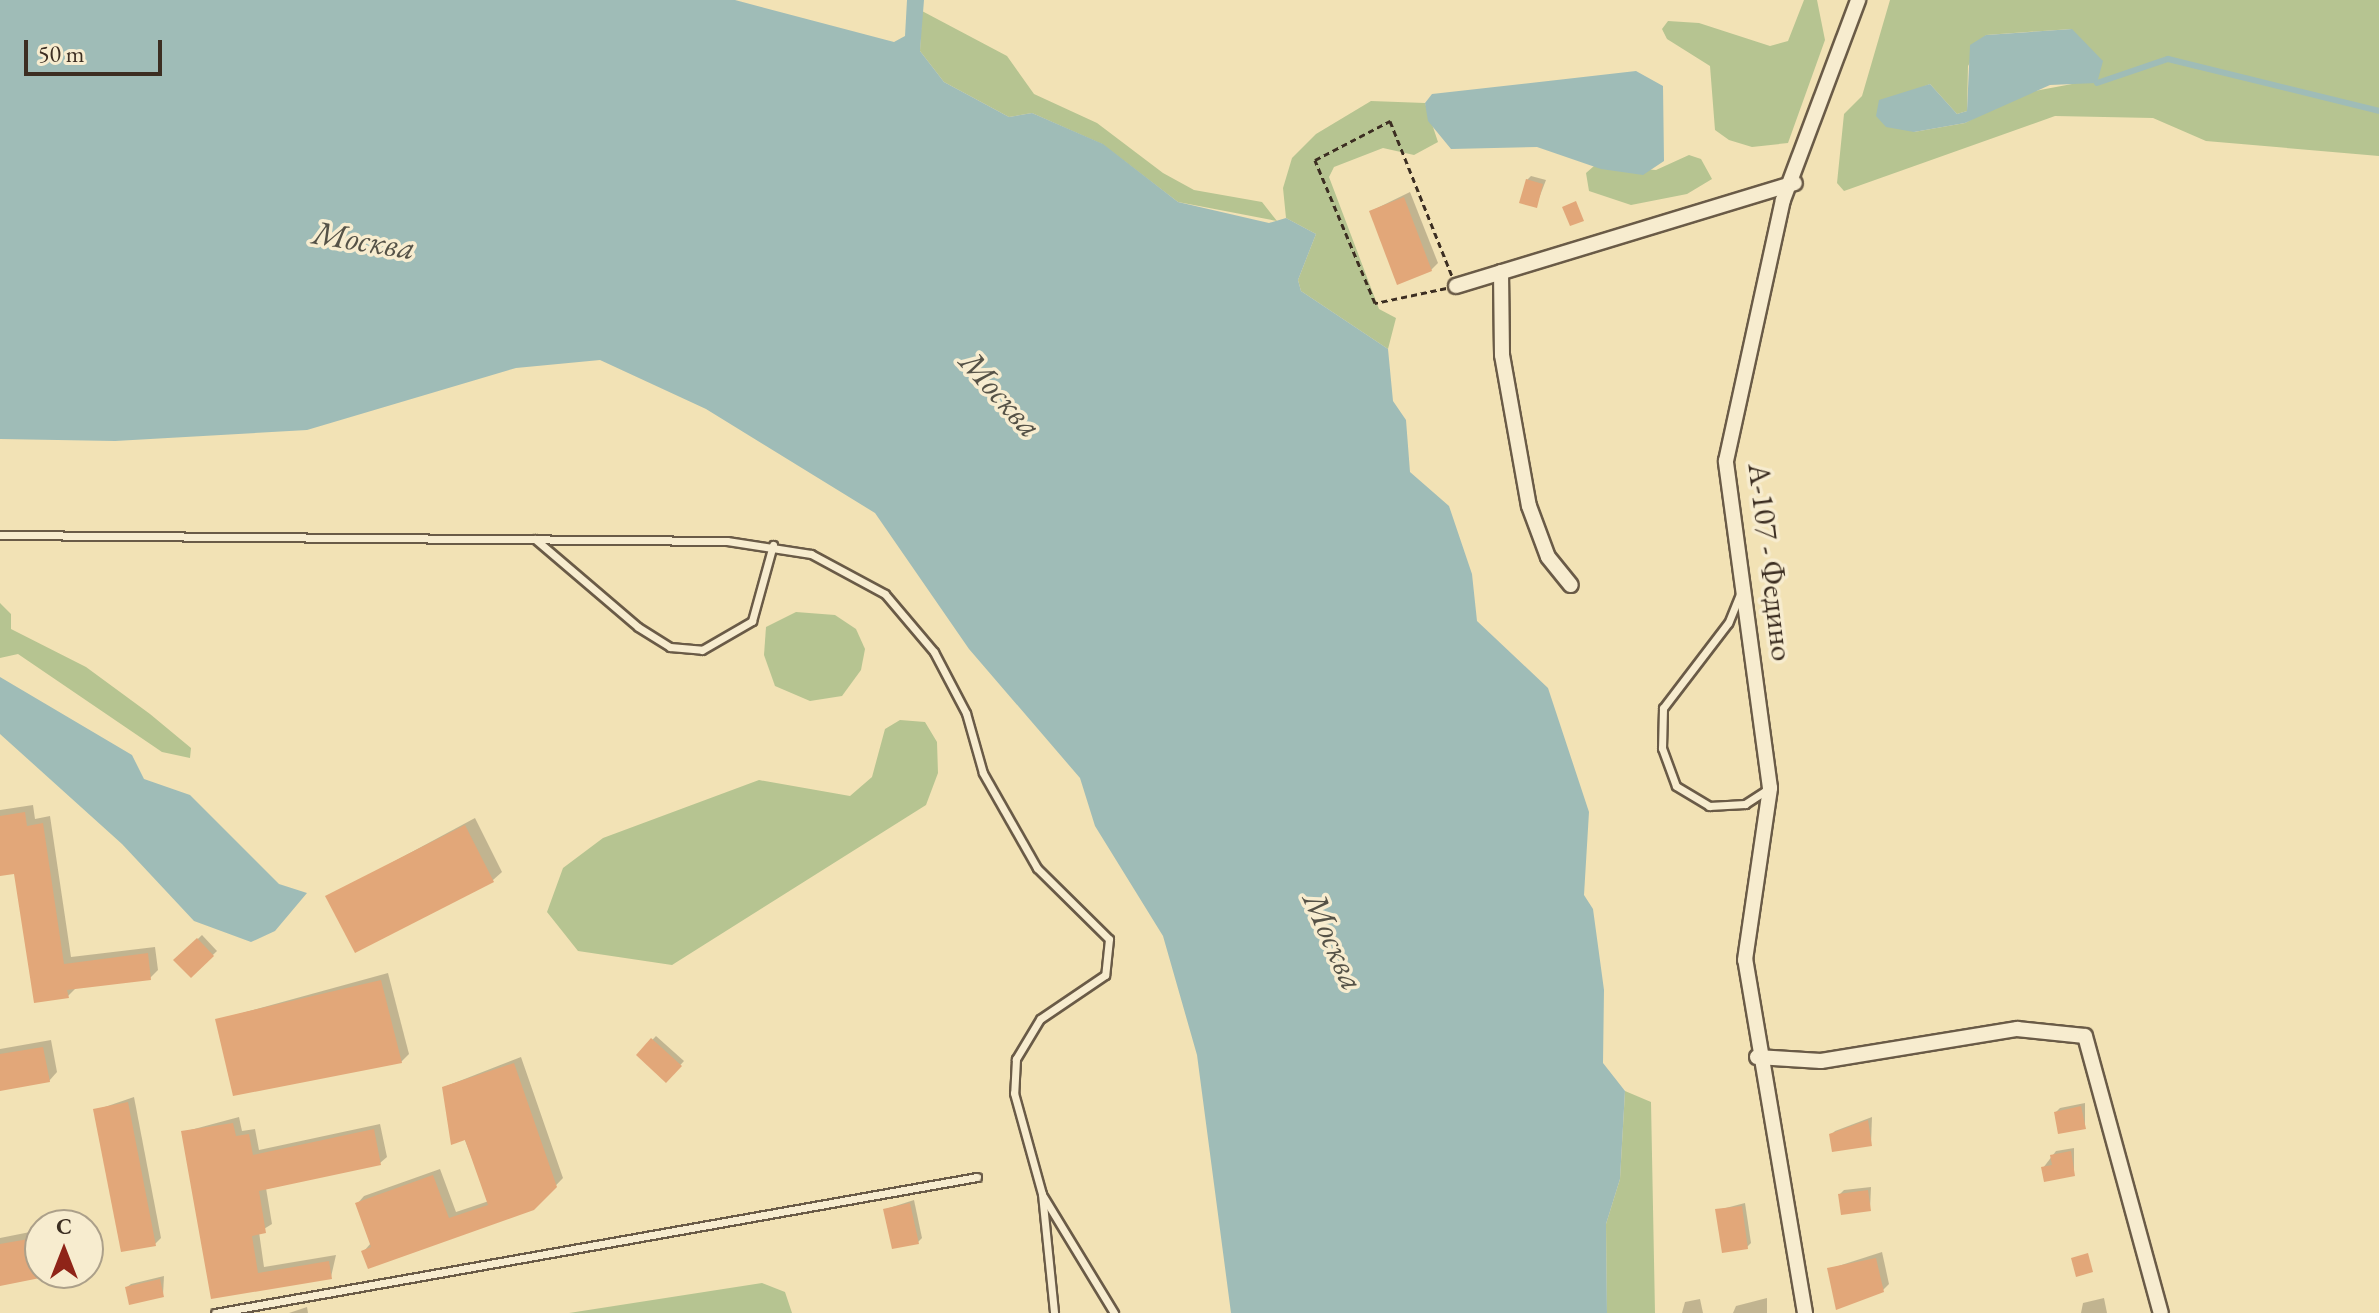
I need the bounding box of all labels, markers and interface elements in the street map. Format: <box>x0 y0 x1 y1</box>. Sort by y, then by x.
scale bar <box>28 24 166 74</box>
text: 50 m <box>38 38 85 69</box>
water label: Москва <box>310 212 418 268</box>
water label: Москва <box>951 342 1051 446</box>
street label: А-107 - Федино <box>1740 461 1802 663</box>
water label: Москва <box>1294 886 1374 996</box>
north arrow <box>24 1209 104 1289</box>
text: С <box>56 1212 72 1241</box>

